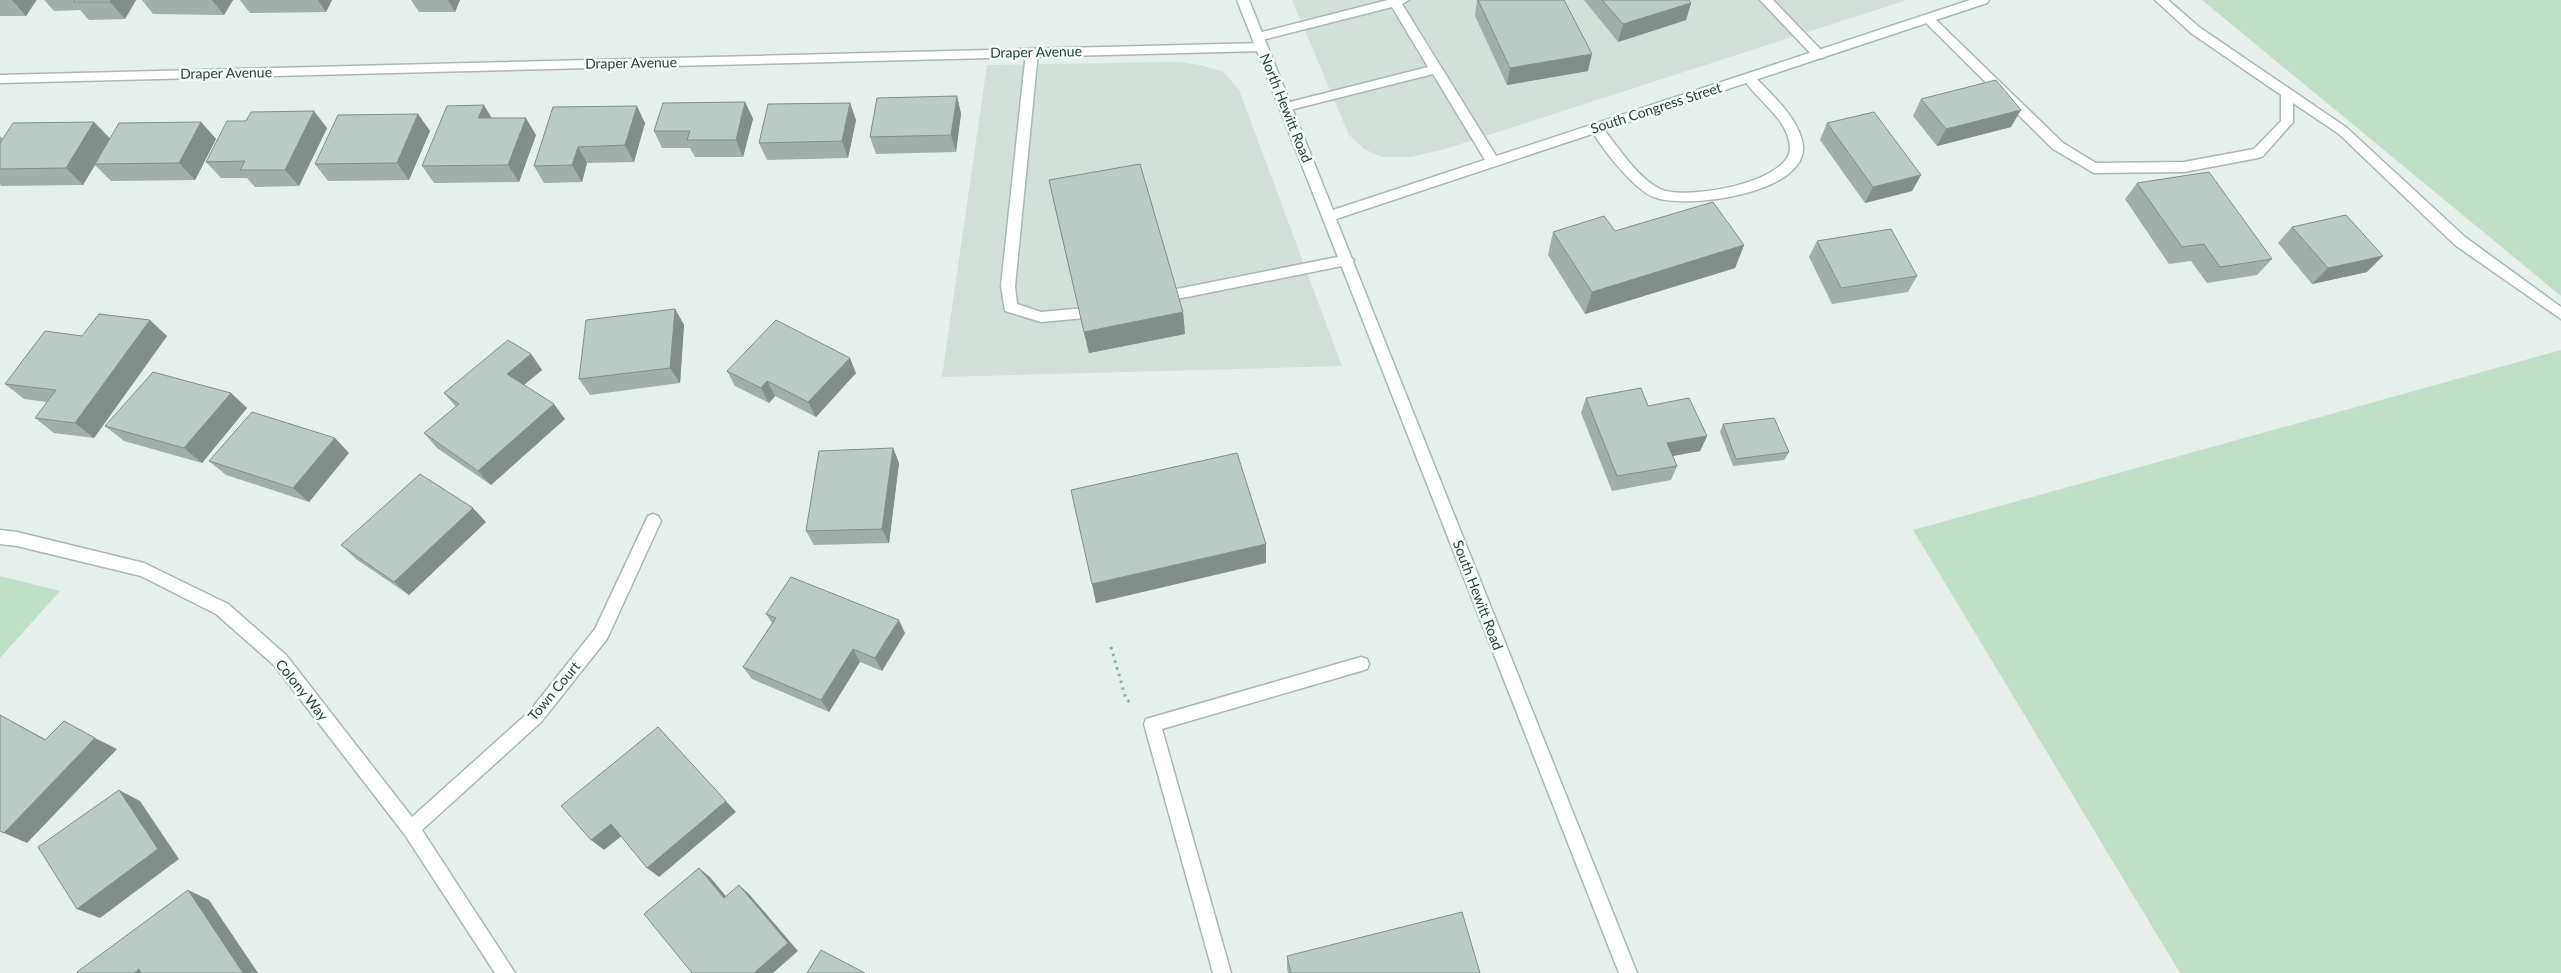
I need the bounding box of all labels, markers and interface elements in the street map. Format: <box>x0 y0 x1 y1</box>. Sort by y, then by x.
street label: Draper Avenue <box>990 42 1082 61</box>
street label: North Hewitt Road <box>1257 51 1316 165</box>
street label: Draper Avenue <box>585 53 677 72</box>
street label: Draper Avenue <box>180 63 272 82</box>
street label: South Congress Street <box>1588 78 1723 137</box>
street label: South Hewitt Road <box>1450 538 1507 652</box>
street label: Colony Way <box>272 656 333 724</box>
street label: Town Court <box>524 658 583 724</box>

